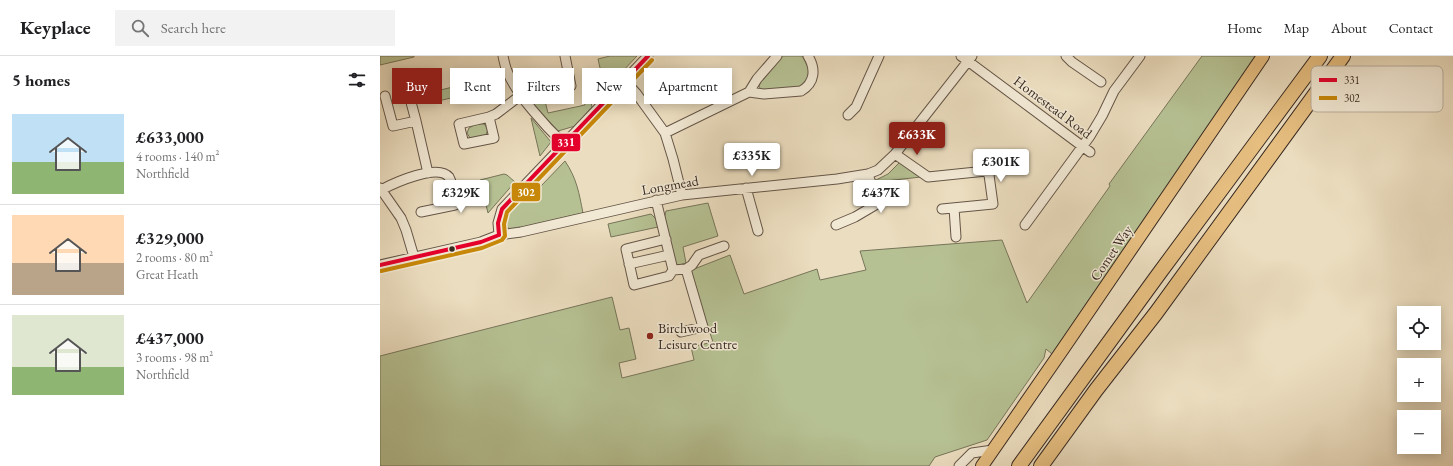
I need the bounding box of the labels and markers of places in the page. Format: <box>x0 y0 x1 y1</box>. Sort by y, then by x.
pin: £633K <box>889 122 945 156</box>
pin: £335K <box>724 143 780 177</box>
pin: £301K <box>973 149 1029 183</box>
pin: £329K <box>433 180 489 214</box>
pin: £437K <box>853 180 909 214</box>
unlabelled marker <box>447 244 457 254</box>
place label: Birchwood Leisure Centre <box>658 319 738 353</box>
marker: Birchwood Leisure Centre <box>645 331 655 341</box>

